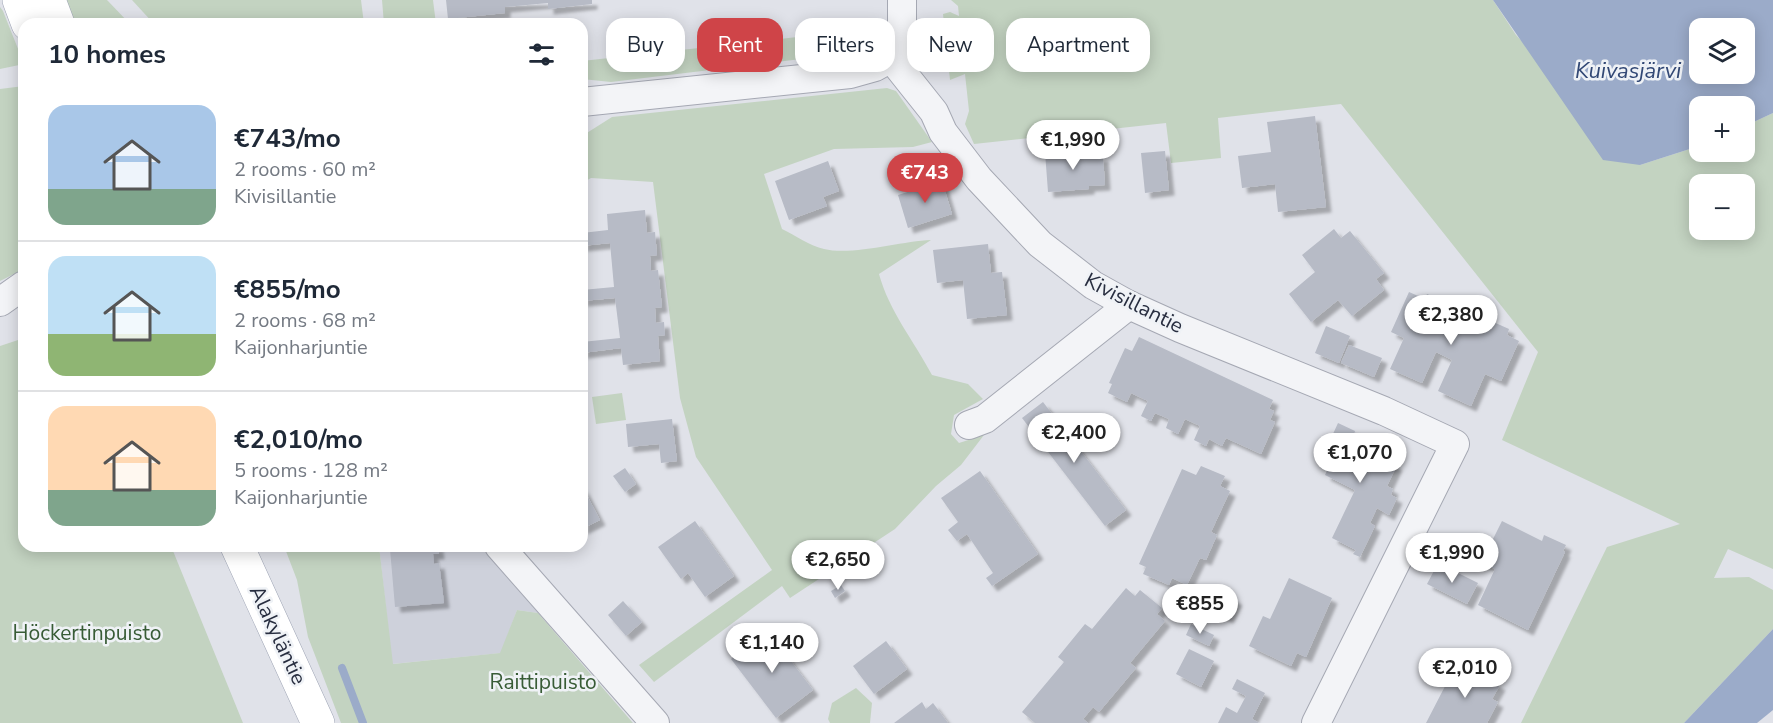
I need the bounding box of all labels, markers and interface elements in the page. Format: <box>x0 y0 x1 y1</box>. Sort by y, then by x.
chip: Buy <box>606 18 685 72</box>
chip: Rent <box>697 18 783 72</box>
chip: Filters <box>795 18 895 72</box>
chip: New <box>907 18 994 72</box>
chip: Apartment <box>1006 18 1150 72</box>
map controls <box>1689 18 1755 240</box>
button: layers <box>1689 18 1755 84</box>
text: 10 homes <box>48 37 166 72</box>
icon: filters <box>525 38 558 71</box>
water label: Kuivasjärvi <box>1575 56 1682 86</box>
button: + <box>1689 96 1755 162</box>
pin: €1,990 <box>1024 120 1122 171</box>
text: €743/mo <box>234 121 341 156</box>
text: €1,990 <box>1041 126 1105 153</box>
icon: home <box>96 129 168 201</box>
pin: €743 <box>889 153 961 204</box>
text: 2 rooms · 60 m² <box>234 156 376 183</box>
text: €743 <box>901 159 949 186</box>
button: − <box>1689 174 1755 240</box>
text: Kivisillantie <box>234 183 336 210</box>
street label: Kivisillantie <box>1080 266 1188 340</box>
text: €855/mo <box>234 272 341 307</box>
icon: home <box>96 280 168 352</box>
pin: €2,380 <box>1402 295 1500 346</box>
text: €2,380 <box>1419 301 1483 328</box>
text: 2 rooms · 68 m² <box>234 307 376 334</box>
text: Kaijonharjuntie <box>234 334 368 361</box>
pin: €2,400 <box>1025 413 1123 464</box>
text: €2,400 <box>1042 419 1106 446</box>
text: €2,010/mo <box>234 422 363 457</box>
icon: home <box>96 430 168 502</box>
pin: €1,070 <box>1311 433 1409 484</box>
text: €1,070 <box>1328 439 1392 466</box>
text: 5 rooms · 128 m² <box>234 457 388 484</box>
text: Kaijonharjuntie <box>234 484 368 511</box>
pin: €1,990 <box>1403 533 1501 584</box>
text: €1,990 <box>1420 539 1484 566</box>
pin: €2,650 <box>789 540 887 591</box>
text: €2,650 <box>806 546 870 573</box>
street label: Alakyläntie <box>243 581 313 689</box>
pin: €855 <box>1164 584 1236 635</box>
text: €855 <box>1176 590 1224 617</box>
park label: Höckertinpuisto <box>13 619 161 647</box>
pin: €1,140 <box>723 623 821 674</box>
text: €1,140 <box>740 629 804 656</box>
pin: €2,010 <box>1416 648 1514 699</box>
text: €2,010 <box>1433 654 1497 681</box>
park label: Raittipuisto <box>489 668 597 696</box>

